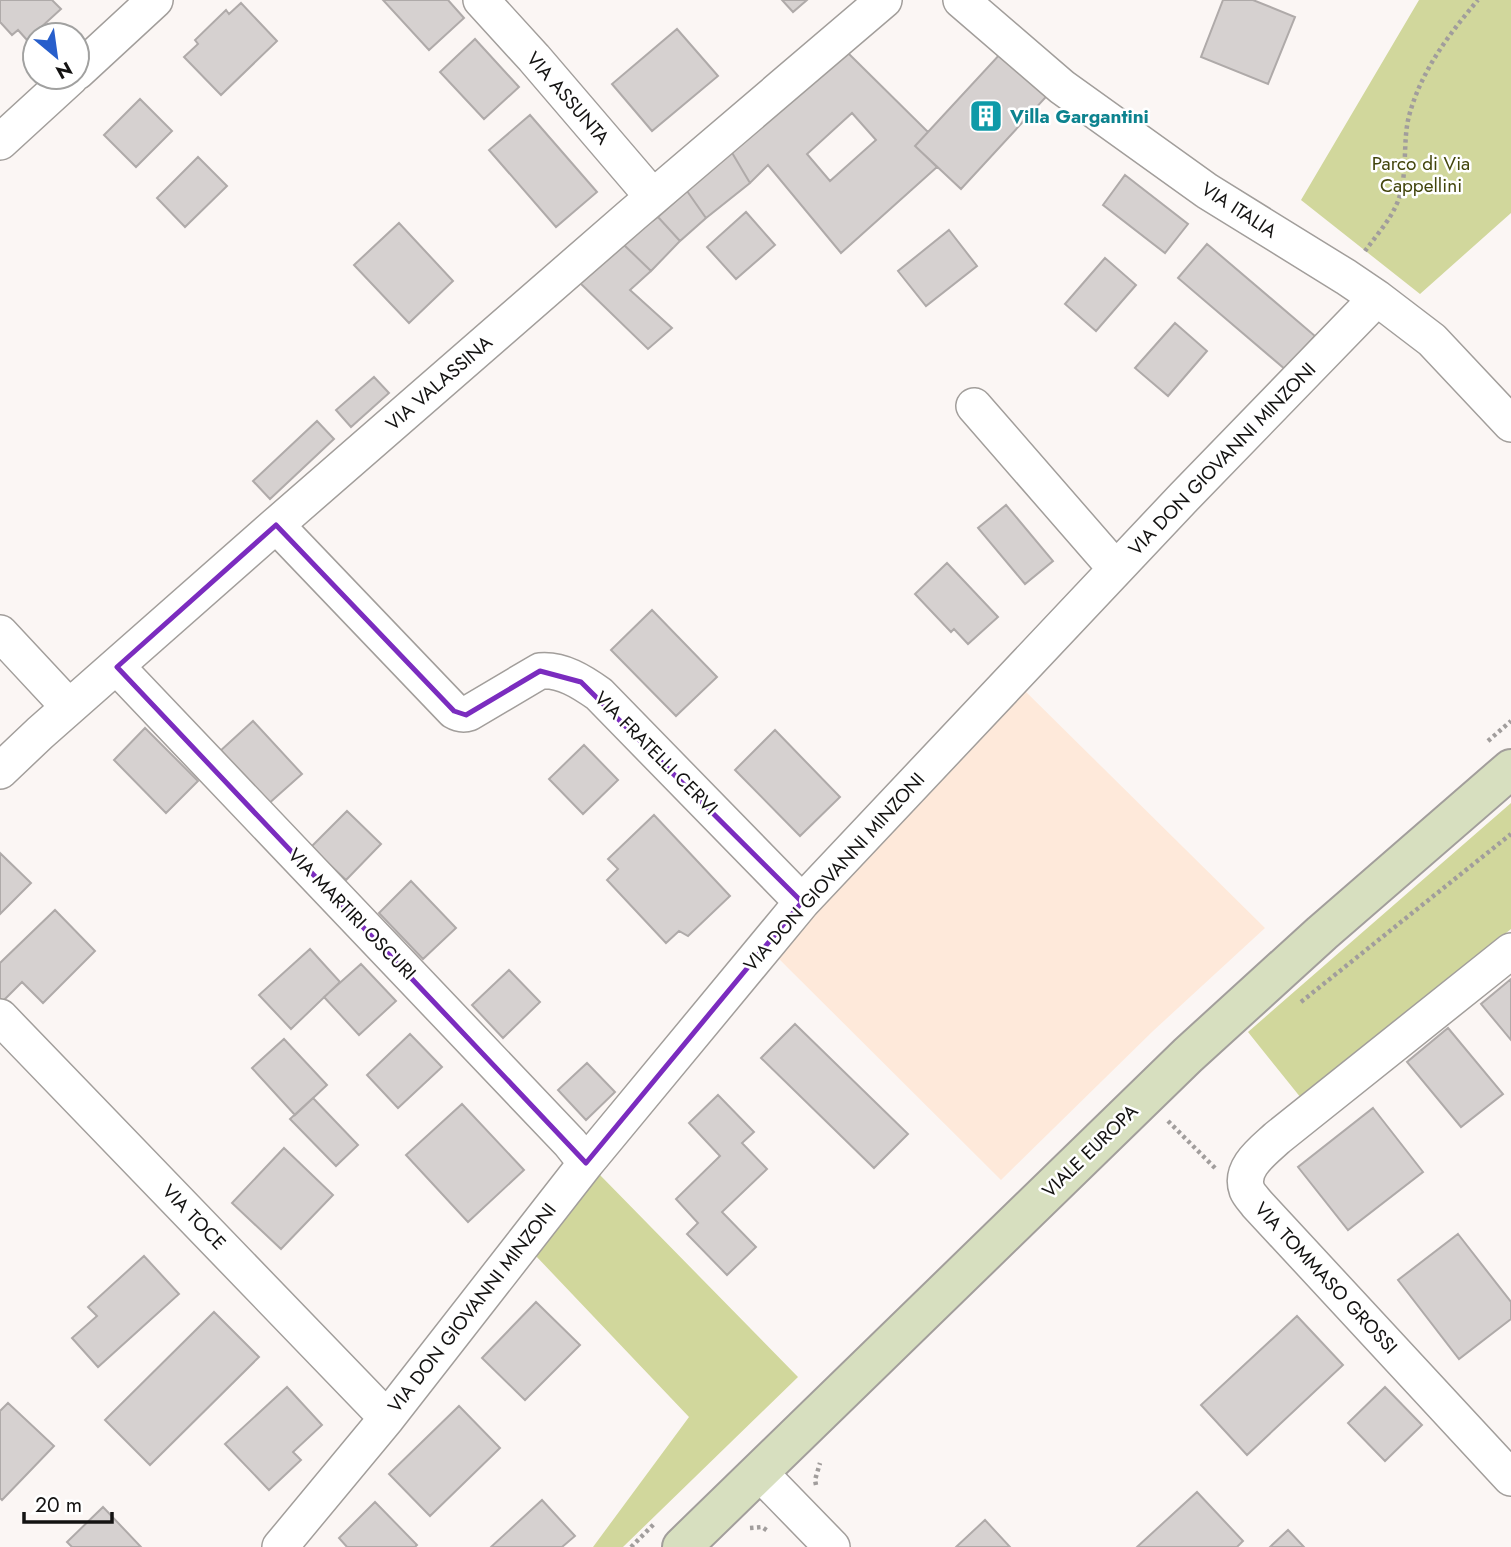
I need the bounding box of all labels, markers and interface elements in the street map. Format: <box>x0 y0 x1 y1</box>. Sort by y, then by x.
north arrow <box>21 21 91 91</box>
street label: VIA ASSUNTA <box>520 46 616 151</box>
text: N <box>51 55 77 86</box>
building icon: Villa Gargantini <box>967 97 1005 135</box>
place label: Villa Gargantini <box>1009 103 1149 130</box>
park label: Parco di Via Cappellini <box>1372 150 1470 199</box>
street label: VIA ITALIA <box>1196 175 1283 245</box>
street label: VIA VALASSINA <box>380 329 498 437</box>
street label: VIA DON GIOVANNI MINZONI <box>1122 356 1322 562</box>
street label: VIA FRATELLI CERVI <box>588 685 724 821</box>
street label: VIA DON GIOVANNI MINZONI <box>737 767 931 977</box>
street label: VIA MARTIRI OSCURI <box>282 842 422 986</box>
street label: VIALE EUROPA <box>1036 1098 1144 1204</box>
street label: VIA TOCE <box>156 1178 232 1256</box>
street label: VIA TOMMASO GROSSI <box>1248 1196 1404 1360</box>
street label: VIA DON GIOVANNI MINZONI <box>382 1198 562 1418</box>
scale bar <box>24 1480 112 1524</box>
text: 20 m <box>35 1490 82 1520</box>

